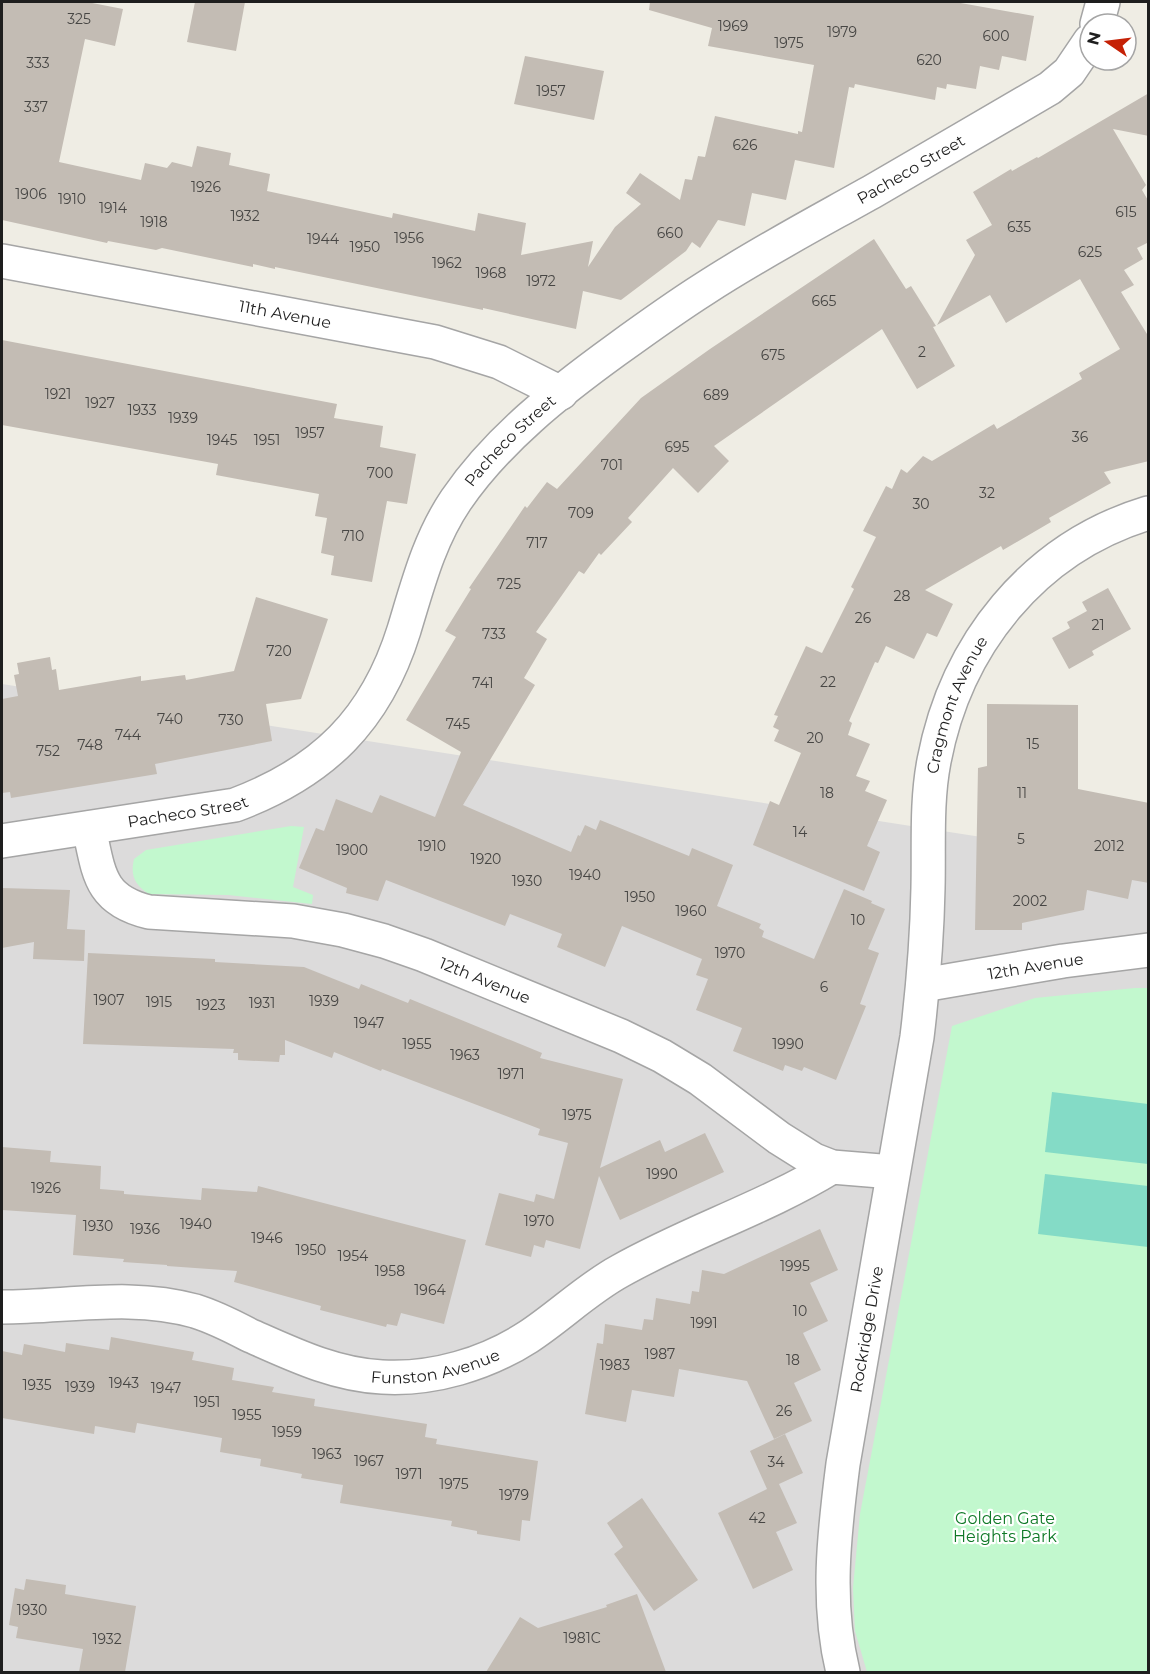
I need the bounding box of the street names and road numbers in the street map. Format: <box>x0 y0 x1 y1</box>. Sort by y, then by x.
street label: Pacheco Street <box>854 131 969 208</box>
street label: 11th Avenue <box>237 297 333 332</box>
street label: Pacheco Street <box>460 391 560 490</box>
street label: Cragmont Avenue <box>923 633 992 775</box>
street label: Pacheco Street <box>126 792 251 831</box>
street label: 12th Avenue <box>986 949 1084 984</box>
street label: 12th Avenue <box>436 953 533 1008</box>
street label: Rockridge Drive <box>847 1265 887 1394</box>
street label: Funston Avenue <box>370 1345 503 1387</box>

